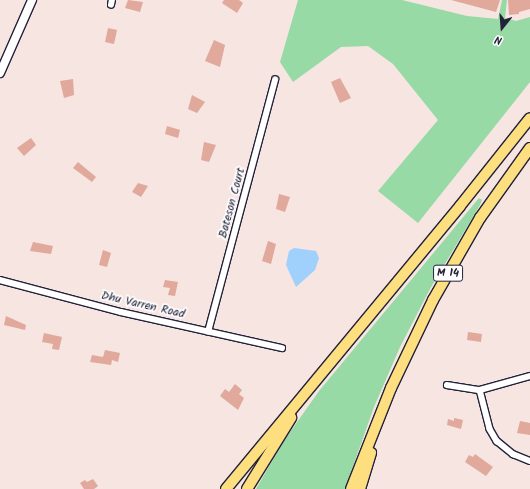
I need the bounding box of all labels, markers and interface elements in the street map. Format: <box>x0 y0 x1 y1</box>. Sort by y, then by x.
north arrow <box>482 8 522 48</box>
text: N <box>493 30 504 49</box>
street label: Bateson Court <box>216 166 248 240</box>
road number: M 14 <box>433 264 463 282</box>
street label: Dhu Varren Road <box>100 288 186 322</box>

